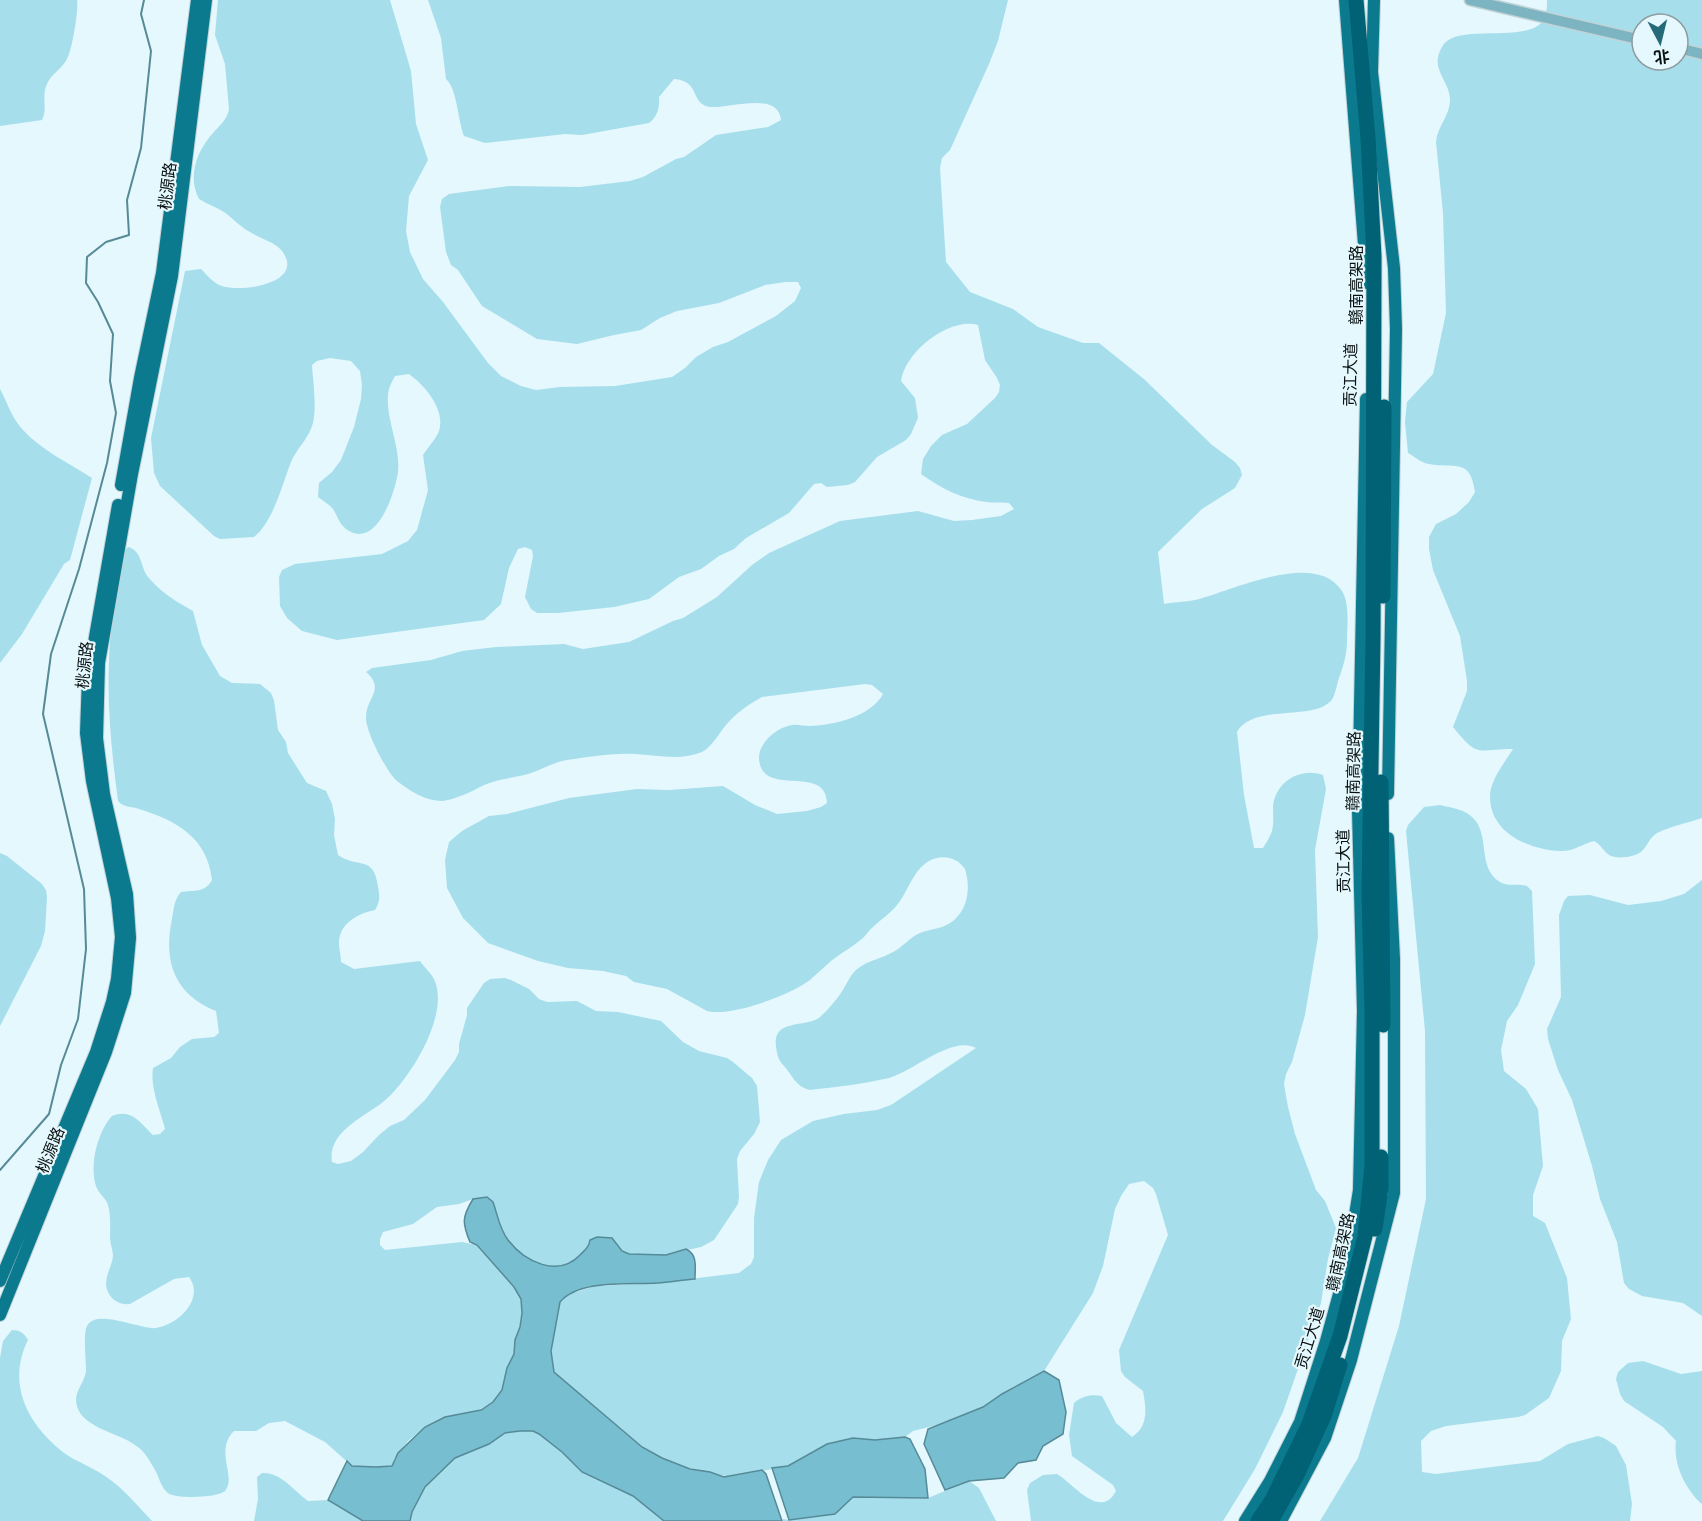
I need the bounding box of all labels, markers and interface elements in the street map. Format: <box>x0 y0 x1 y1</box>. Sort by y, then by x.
north arrow <box>1630 12 1690 72</box>
text: 北 <box>1653 46 1671 68</box>
street label: 桃源路 <box>154 161 180 211</box>
street label: 赣南高架路 <box>1346 245 1366 325</box>
street label: 贡江大道 <box>1339 343 1361 407</box>
street label: 桃源路 <box>72 640 96 690</box>
street label: 赣南高架路 <box>1342 731 1364 811</box>
street label: 贡江大道 <box>1332 829 1354 893</box>
street label: 桃源路 <box>32 1124 68 1176</box>
street label: 赣南高架路 <box>1322 1211 1358 1293</box>
street label: 贡江大道 <box>1290 1304 1328 1372</box>

